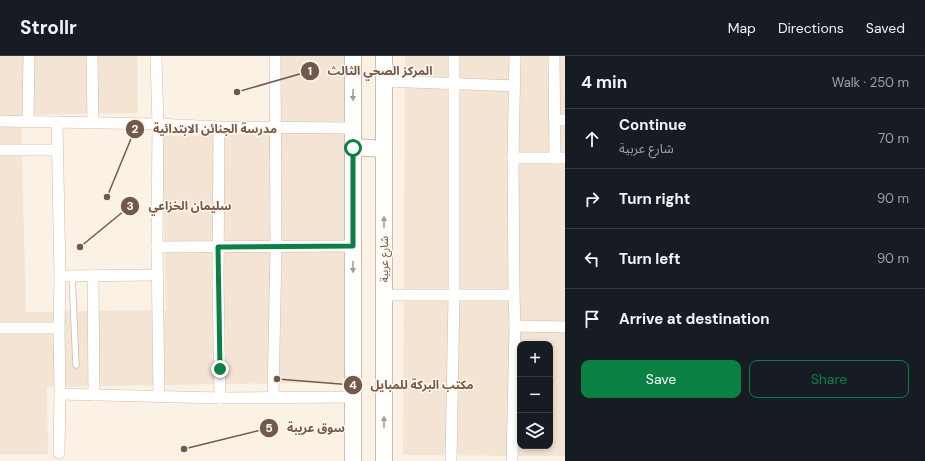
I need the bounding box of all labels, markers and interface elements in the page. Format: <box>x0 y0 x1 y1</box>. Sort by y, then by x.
text: Strollr <box>20 15 77 40</box>
text: Map <box>728 19 756 37</box>
text: Directions <box>778 19 844 37</box>
text: Saved <box>866 19 905 37</box>
callout: المركز الصحي الثالث <box>300 59 440 83</box>
text: 1 <box>308 63 312 79</box>
text: المركز الصحي الثالث <box>328 63 432 81</box>
text: 4 min <box>581 71 627 93</box>
text: Walk · 250 m <box>832 74 909 91</box>
one-way arrow <box>350 89 356 102</box>
text: Continue <box>619 115 687 135</box>
callout: مدرسة الجنائن الابتدائية <box>125 117 285 141</box>
text: 2 <box>132 121 139 137</box>
text: مدرسة الجنائن الابتدائية <box>153 121 277 137</box>
icon: ahead <box>581 128 603 150</box>
text: 70 m <box>878 130 909 147</box>
route start <box>344 139 362 157</box>
text: شارع عربية <box>619 140 674 157</box>
icon: right <box>581 188 603 210</box>
text: Turn right <box>619 189 690 209</box>
text: 90 m <box>877 190 909 207</box>
callout: سليمان الخزاعي <box>120 194 239 218</box>
text: 3 <box>126 198 134 214</box>
text: سليمان الخزاعي <box>149 198 231 216</box>
one-way arrow <box>381 215 387 228</box>
street label: شارع عربية <box>377 235 392 282</box>
icon: left <box>581 248 603 270</box>
text: Turn left <box>619 249 680 269</box>
text: 90 m <box>877 250 909 267</box>
one-way arrow <box>350 261 356 274</box>
icon: arrive <box>581 308 603 330</box>
text: Arrive at destination <box>619 309 770 329</box>
map controls <box>517 341 553 449</box>
button: + <box>517 341 553 377</box>
route end <box>211 360 229 378</box>
button: Save <box>581 360 741 398</box>
button: Share <box>749 360 909 398</box>
callout: مكتب البركة للمبايل <box>343 373 482 397</box>
text: 4 <box>349 377 357 393</box>
text: مكتب البركة للمبايل <box>370 377 474 393</box>
button: − <box>517 377 553 413</box>
button: layers <box>517 413 553 449</box>
one-way arrow <box>381 415 387 428</box>
callout: سوق عريبة <box>259 416 353 440</box>
text: 5 <box>265 420 273 436</box>
text: سوق عريبة <box>287 420 345 436</box>

